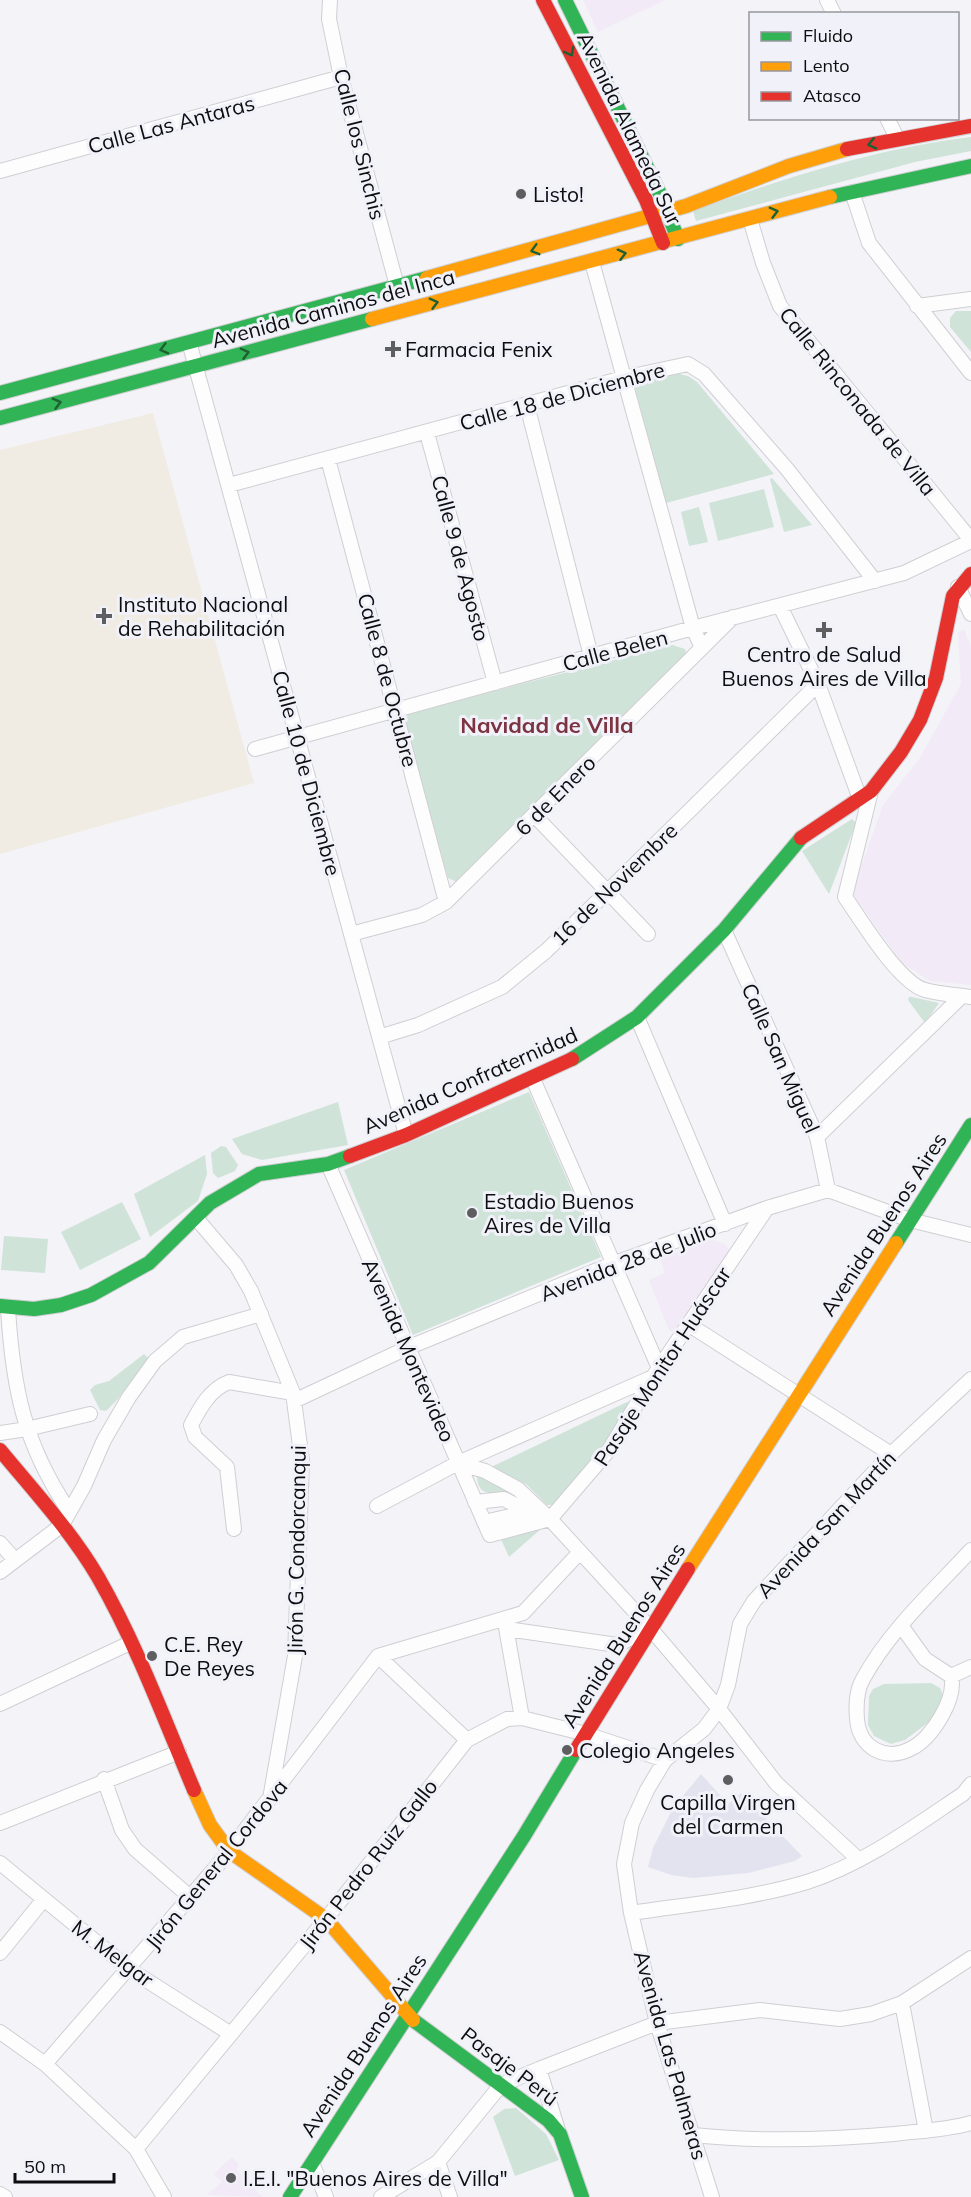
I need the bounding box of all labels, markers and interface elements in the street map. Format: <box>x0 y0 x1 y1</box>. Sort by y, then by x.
legend <box>749 12 959 120</box>
text: Fluido <box>803 24 853 47</box>
street label: Avenida Alameda Sur <box>572 27 688 229</box>
one-way arrow <box>563 46 574 56</box>
text: Lento <box>803 54 850 77</box>
street label: Calle los Sinchis <box>329 66 391 222</box>
text: Atasco <box>803 84 861 107</box>
street label: Calle Las Antaras <box>85 89 257 159</box>
one-way arrow <box>867 137 877 150</box>
place label: Listo! <box>533 181 584 207</box>
marker: Listo! <box>514 187 528 201</box>
one-way arrow <box>768 207 779 219</box>
one-way arrow <box>531 243 541 255</box>
one-way arrow <box>617 248 627 261</box>
street label: Avenida Caminos del Inca <box>209 263 457 353</box>
one-way arrow <box>429 298 439 311</box>
street label: Calle Rinconada de Villa <box>774 302 942 500</box>
place label: Farmacia Fenix <box>405 336 552 362</box>
one-way arrow <box>160 341 170 354</box>
marker: Farmacia Fenix <box>386 342 400 356</box>
one-way arrow <box>240 347 250 360</box>
street label: Calle 18 de Diciembre <box>457 356 667 436</box>
one-way arrow <box>51 397 61 410</box>
street label: Calle 9 de Agosto <box>426 472 496 644</box>
street label: Calle 8 de Octubre <box>352 590 424 770</box>
place label: Instituto Nacional de Rehabilitación <box>118 591 288 641</box>
marker: Instituto Nacional de Rehabilitación <box>95 607 113 625</box>
marker: Centro de Salud Buenos Aires de Villa <box>815 621 833 639</box>
street label: Calle Belen <box>559 623 671 677</box>
place label: Centro de Salud Buenos Aires de Villa <box>721 641 927 691</box>
street label: Calle 10 de Diciembre <box>267 668 347 878</box>
district label: Navidad de Villa <box>460 711 634 739</box>
street label: 6 de Enero <box>509 749 601 841</box>
street label: 16 de Noviembre <box>546 817 682 951</box>
street label: Calle San Miguel <box>736 979 826 1137</box>
street label: Avenida Confraternidad <box>359 1021 581 1139</box>
street label: Avenida Buenos Aires <box>814 1128 952 1320</box>
place label: Estadio Buenos Aires de Villa <box>484 1188 634 1238</box>
marker: Estadio Buenos Aires de Villa <box>465 1206 479 1220</box>
street label: Avenida 28 de Julio <box>536 1215 720 1307</box>
street label: Avenida Montevideo <box>357 1254 461 1446</box>
street label: Pasaje Monitor Huáscar <box>588 1261 736 1470</box>
street label: Jirón G. Condorcanqui <box>281 1445 311 1655</box>
street label: Avenida San Martín <box>751 1445 901 1603</box>
street label: Avenida Buenos Aires <box>556 1538 690 1732</box>
place label: C.E. Rey De Reyes <box>164 1631 255 1681</box>
marker: C.E. Rey De Reyes <box>145 1649 159 1663</box>
place label: Colegio Angeles <box>579 1737 735 1763</box>
marker: Colegio Angeles <box>560 1743 574 1757</box>
marker: Capilla Virgen del Carmen <box>721 1773 735 1787</box>
street label: Jirón General Cordova <box>139 1774 293 1954</box>
street label: Jirón Pedro Ruiz Gallo <box>293 1774 443 1954</box>
place label: Capilla Virgen del Carmen <box>660 1789 796 1839</box>
street label: M. Melgar <box>67 1914 159 1992</box>
street label: Avenida Las Palmeras <box>629 1947 713 2163</box>
street label: Avenida Buenos Aires <box>294 1949 432 2141</box>
street label: Pasaje Perú <box>456 2021 564 2111</box>
scale bar <box>15 2146 114 2184</box>
text: 50 m <box>24 2155 66 2178</box>
place label: I.E.I. "Buenos Aires de Villa" <box>243 2165 508 2191</box>
marker: I.E.I. "Buenos Aires de Villa" <box>224 2171 238 2185</box>

